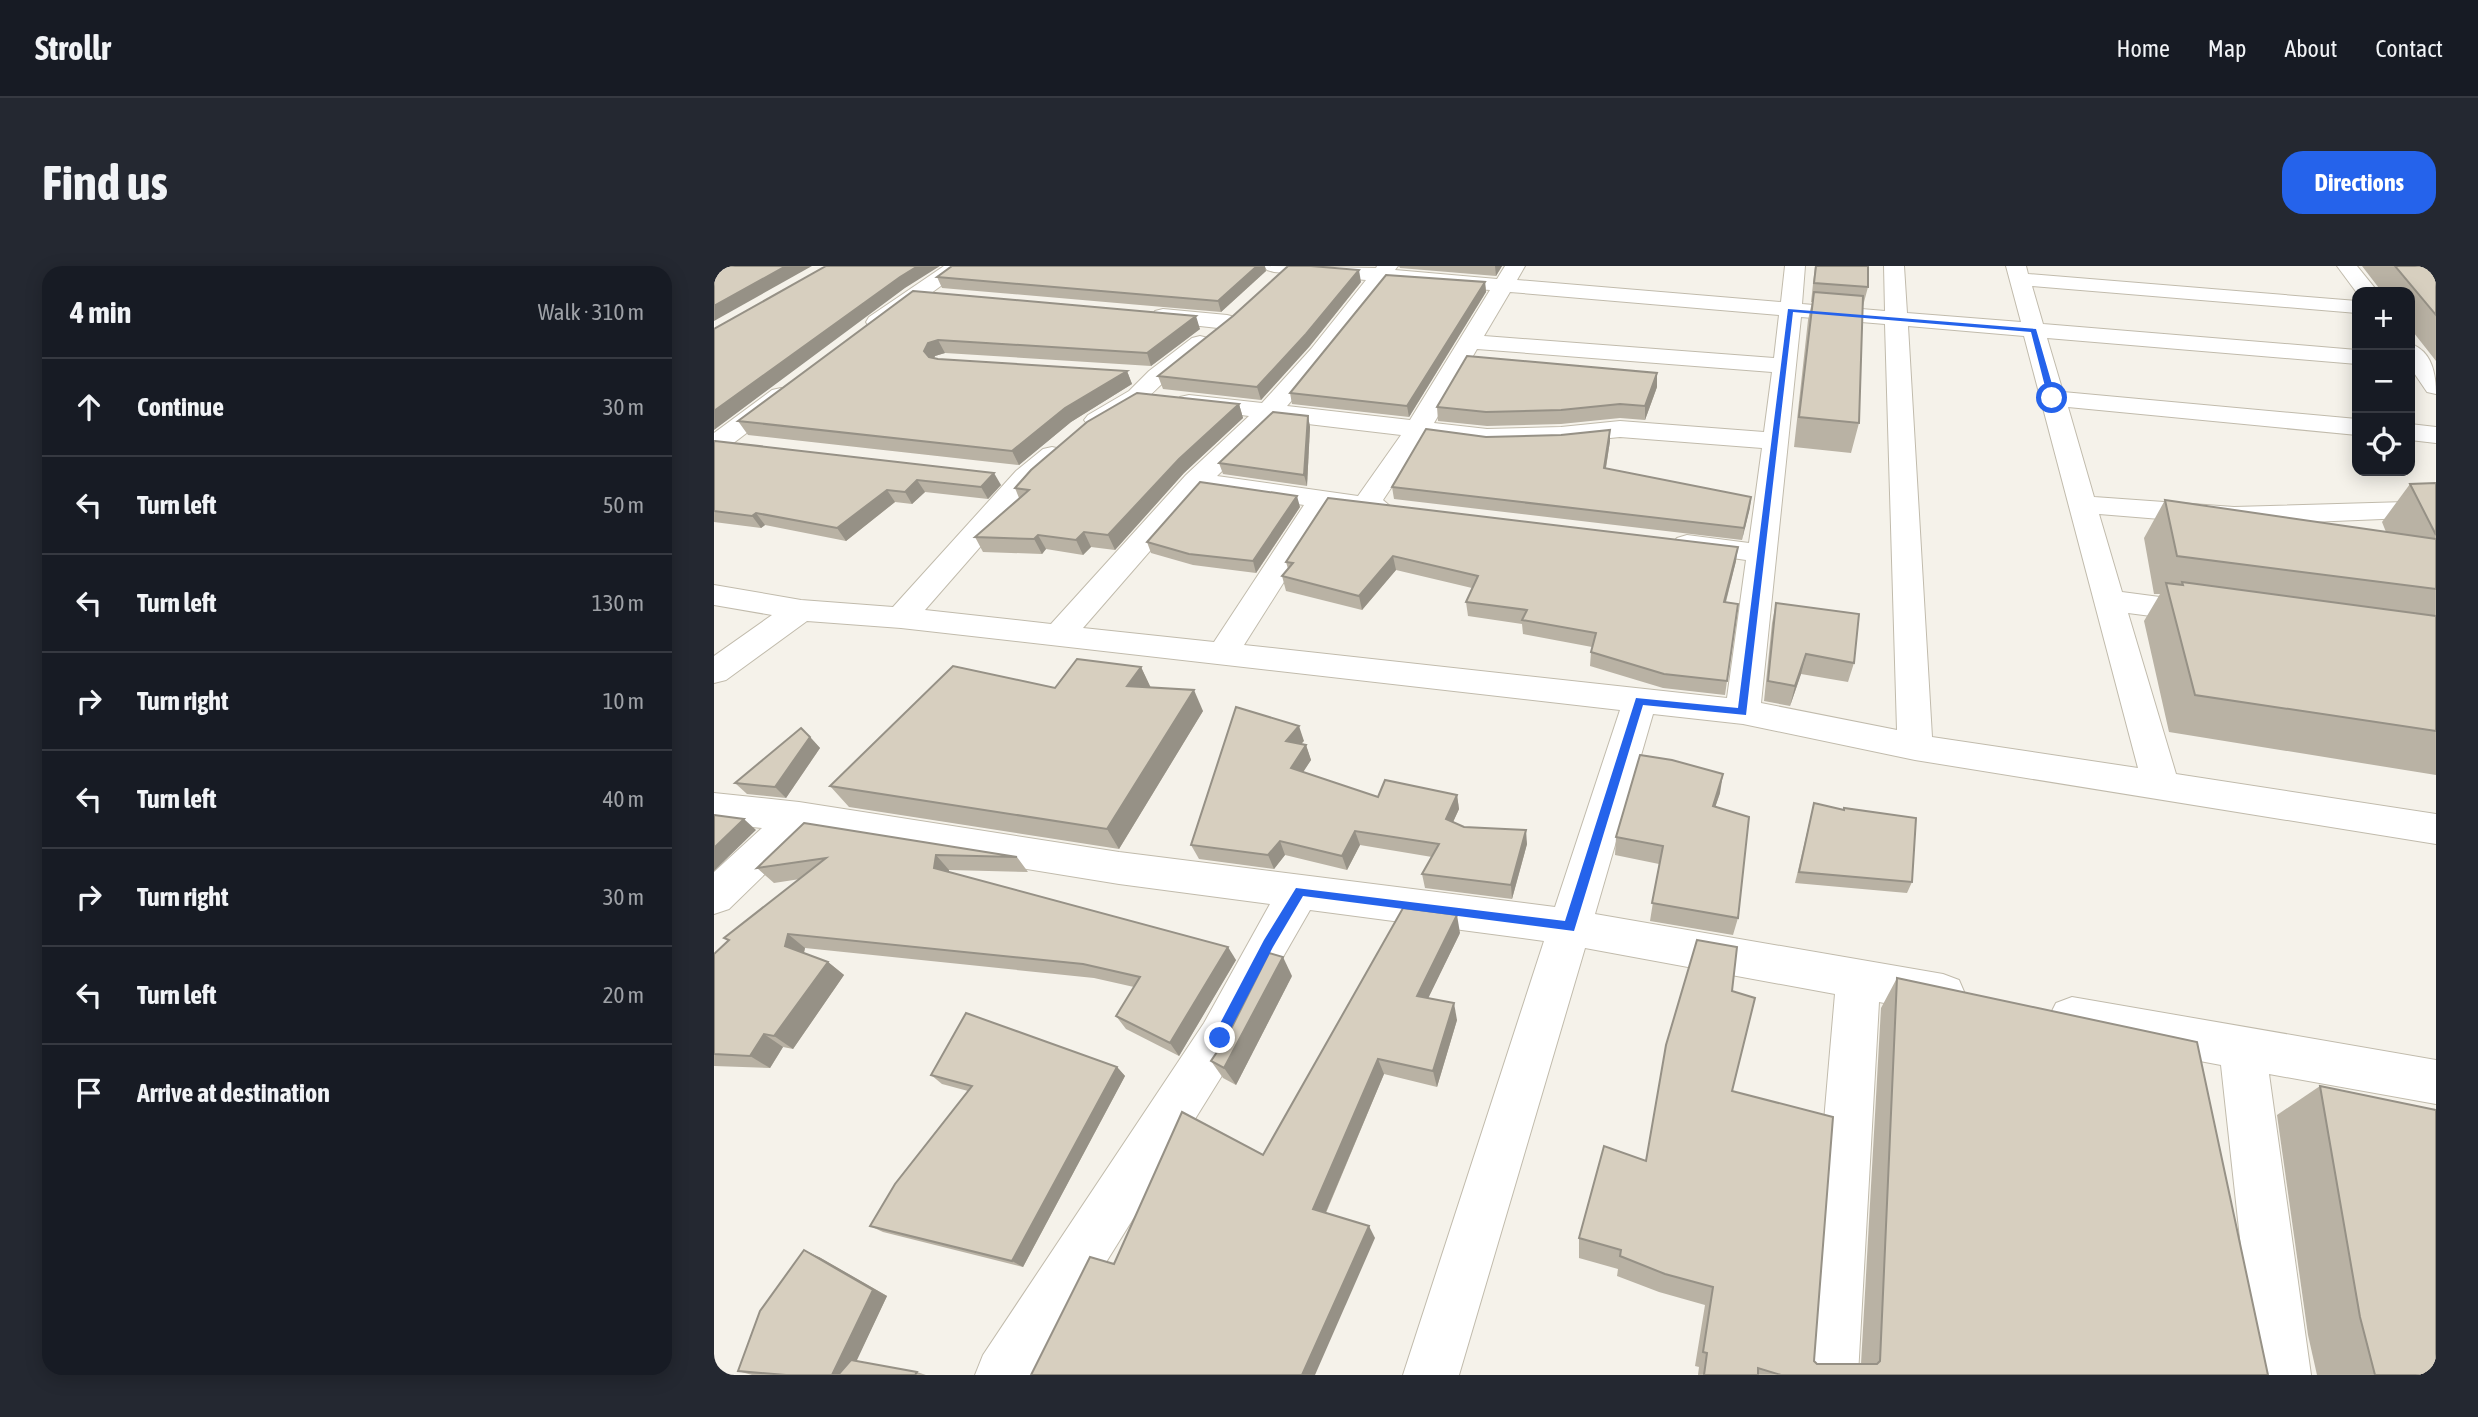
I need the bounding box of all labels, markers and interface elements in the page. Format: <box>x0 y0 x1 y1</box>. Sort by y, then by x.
text: Strollr <box>35 29 111 67</box>
text: Home <box>2116 35 2170 62</box>
text: Map <box>2208 35 2246 62</box>
text: About <box>2284 35 2337 62</box>
text: Contact <box>2375 35 2443 62</box>
button: Directions <box>2282 151 2436 214</box>
text: Find us <box>42 154 168 210</box>
map controls <box>2352 287 2415 476</box>
button: + <box>2352 287 2415 350</box>
text: 4 min <box>70 295 131 329</box>
text: Walk · 310 m <box>538 299 644 325</box>
button: − <box>2352 350 2415 413</box>
route start <box>2036 382 2067 413</box>
icon: ahead <box>70 388 108 426</box>
text: Continue <box>137 392 224 422</box>
text: 30 m <box>603 394 644 420</box>
button: locate <box>2352 413 2415 476</box>
icon: left <box>70 486 108 524</box>
text: Turn left <box>137 490 217 520</box>
text: 50 m <box>603 492 644 518</box>
icon: left <box>70 584 108 622</box>
text: Turn left <box>137 588 217 618</box>
text: 130 m <box>592 590 644 616</box>
icon: right <box>70 682 108 720</box>
text: Turn right <box>137 686 228 716</box>
text: 10 m <box>603 688 644 714</box>
icon: left <box>70 780 108 818</box>
text: Turn left <box>137 784 217 814</box>
text: 40 m <box>603 786 644 812</box>
icon: right <box>70 878 108 916</box>
text: Turn right <box>137 882 228 912</box>
text: 30 m <box>603 884 644 910</box>
icon: left <box>70 976 108 1014</box>
text: Turn left <box>137 980 217 1010</box>
text: 20 m <box>603 982 644 1008</box>
route end <box>1204 1022 1235 1053</box>
icon: arrive <box>70 1074 108 1112</box>
text: Arrive at destination <box>137 1078 330 1108</box>

